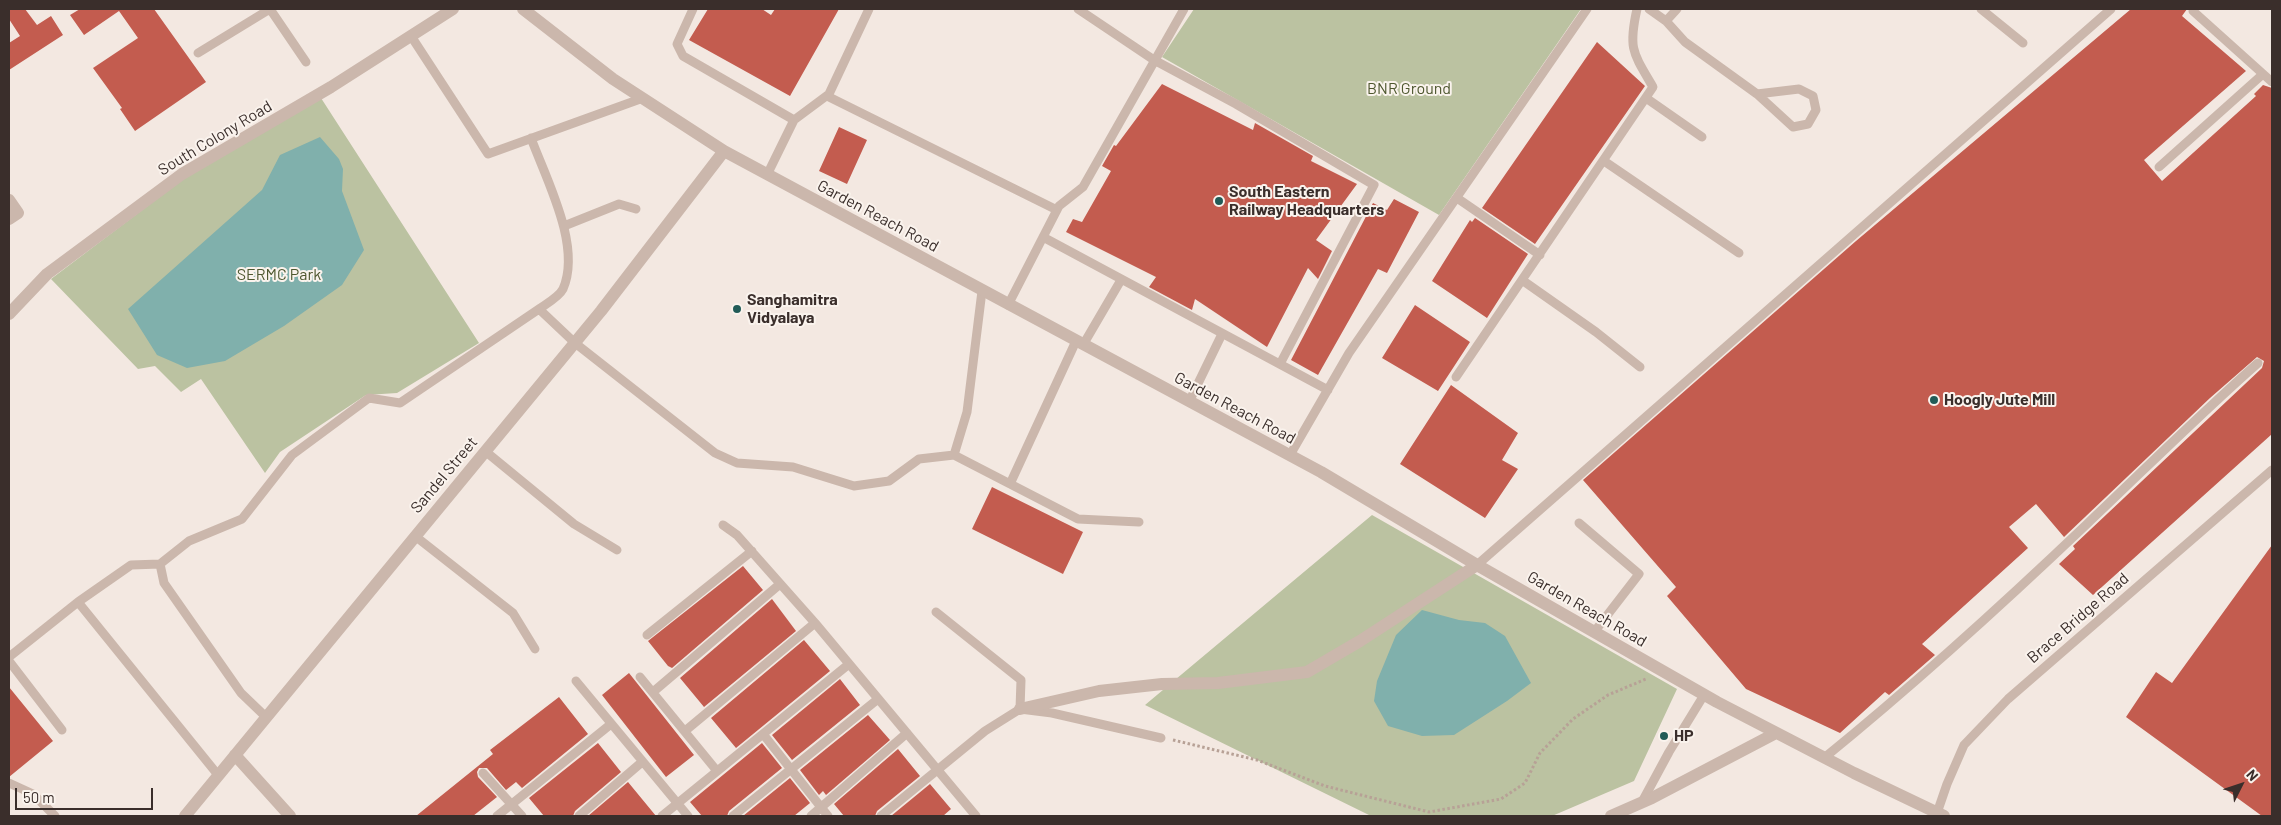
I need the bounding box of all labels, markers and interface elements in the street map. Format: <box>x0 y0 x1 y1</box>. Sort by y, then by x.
park label: BNR Ground <box>1367 79 1451 99</box>
street label: South Colony Road <box>155 96 275 180</box>
street label: Garden Reach Road <box>814 176 942 256</box>
place label: South Eastern Railway Headquarters <box>1229 182 1384 220</box>
marker: South Eastern Railway Headquarters <box>1213 195 1225 207</box>
park label: SERMC Park <box>237 265 321 285</box>
place label: Sanghamitra Vidyalaya <box>747 290 838 328</box>
marker: Sanghamitra Vidyalaya <box>731 303 743 315</box>
street label: Garden Reach Road <box>1171 368 1299 448</box>
place label: Hoogly Jute Mill <box>1944 390 2055 410</box>
marker: Hoogly Jute Mill <box>1928 394 1940 406</box>
street label: Sandel Street <box>406 433 482 517</box>
street label: Garden Reach Road <box>1524 567 1650 651</box>
street label: Brace Bridge Road <box>2023 569 2133 667</box>
place label: HP <box>1674 726 1694 746</box>
marker: HP <box>1658 730 1670 742</box>
north arrow <box>2216 760 2266 810</box>
text: N <box>2243 766 2262 784</box>
scale bar <box>18 778 155 810</box>
text: 50 m <box>23 788 55 806</box>

